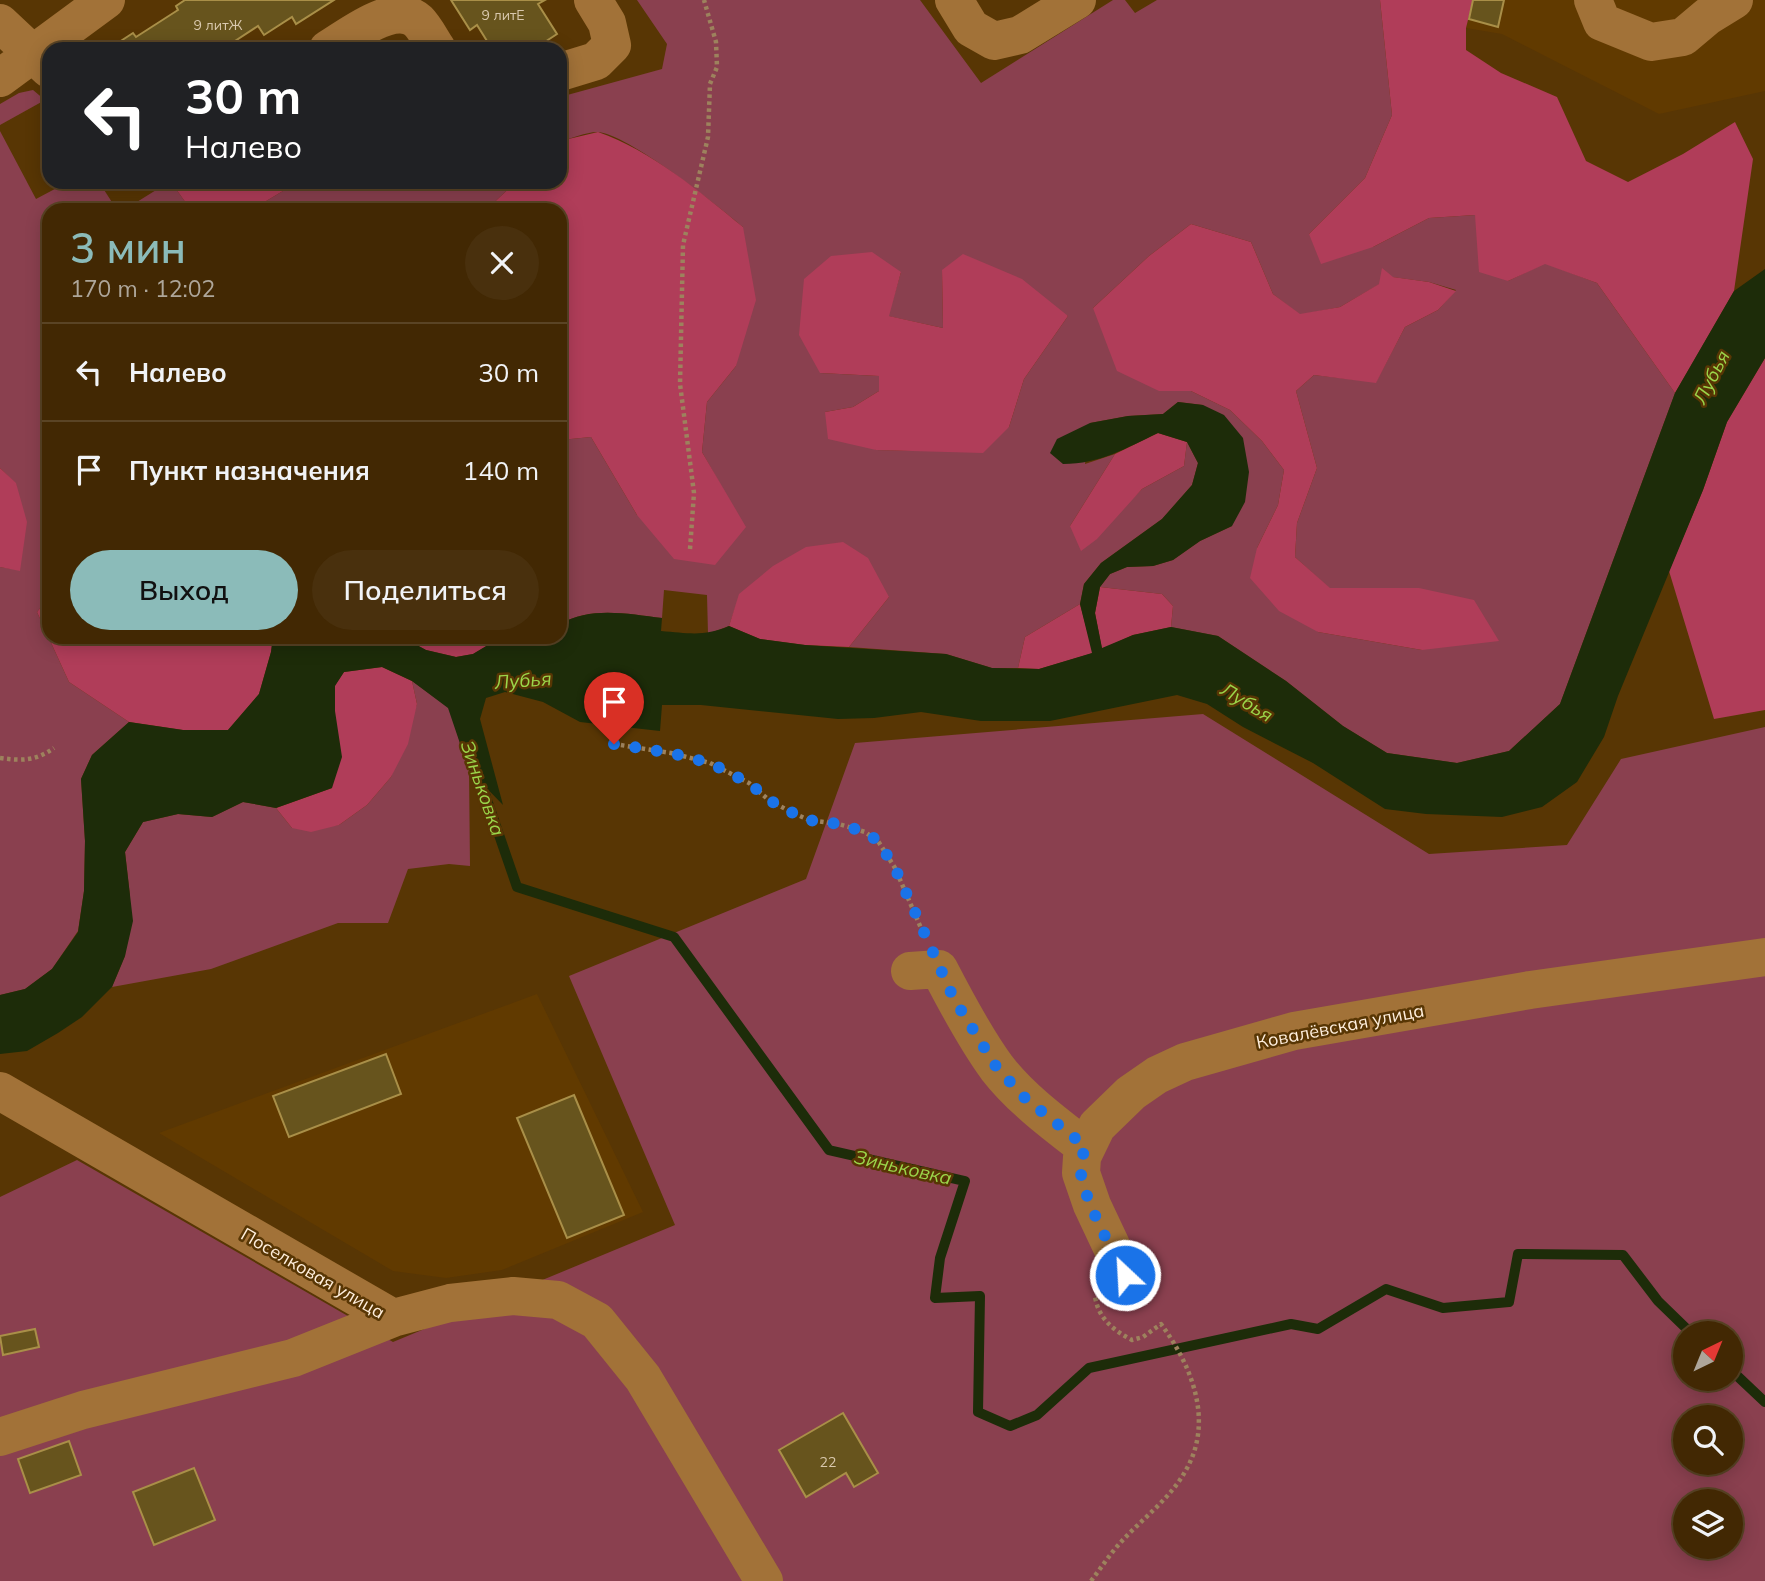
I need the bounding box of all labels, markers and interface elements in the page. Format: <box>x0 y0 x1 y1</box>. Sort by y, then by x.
house number: 9 литЕ <box>481 6 525 24</box>
house number: 9 литЖ <box>194 16 243 34</box>
text: 30 m <box>185 65 301 126</box>
icon: left <box>70 70 161 161</box>
text: Налево <box>185 126 302 166</box>
text: 3 мин <box>70 221 186 274</box>
button: close <box>465 226 539 300</box>
text: 170 m · 12:02 <box>70 274 215 303</box>
water label: Лубья <box>1687 346 1735 409</box>
icon: left <box>70 353 108 391</box>
text: Налево <box>129 356 227 389</box>
text: 30 m <box>478 356 539 389</box>
icon: arrive <box>70 451 108 489</box>
text: Пункт назначения <box>129 454 370 487</box>
text: 140 m <box>463 454 539 487</box>
button: Выход <box>70 550 298 630</box>
button: Поделиться <box>312 550 539 630</box>
water label: Лубья <box>493 666 552 694</box>
pin <box>584 672 644 744</box>
water label: Лубья <box>1216 677 1278 727</box>
icon: arrive <box>595 683 633 721</box>
water label: Зиньковка <box>456 737 510 839</box>
street label: Ковалёвская улица <box>1254 998 1426 1054</box>
water label: Зиньковка <box>852 1144 954 1190</box>
street label: Поселковая улица <box>237 1223 389 1323</box>
position arrow <box>1088 1238 1162 1312</box>
north arrow <box>1673 1321 1743 1391</box>
map controls <box>1673 1321 1743 1559</box>
button: search <box>1673 1405 1743 1475</box>
house number: 22 <box>820 1453 836 1471</box>
button: layers <box>1673 1489 1743 1559</box>

